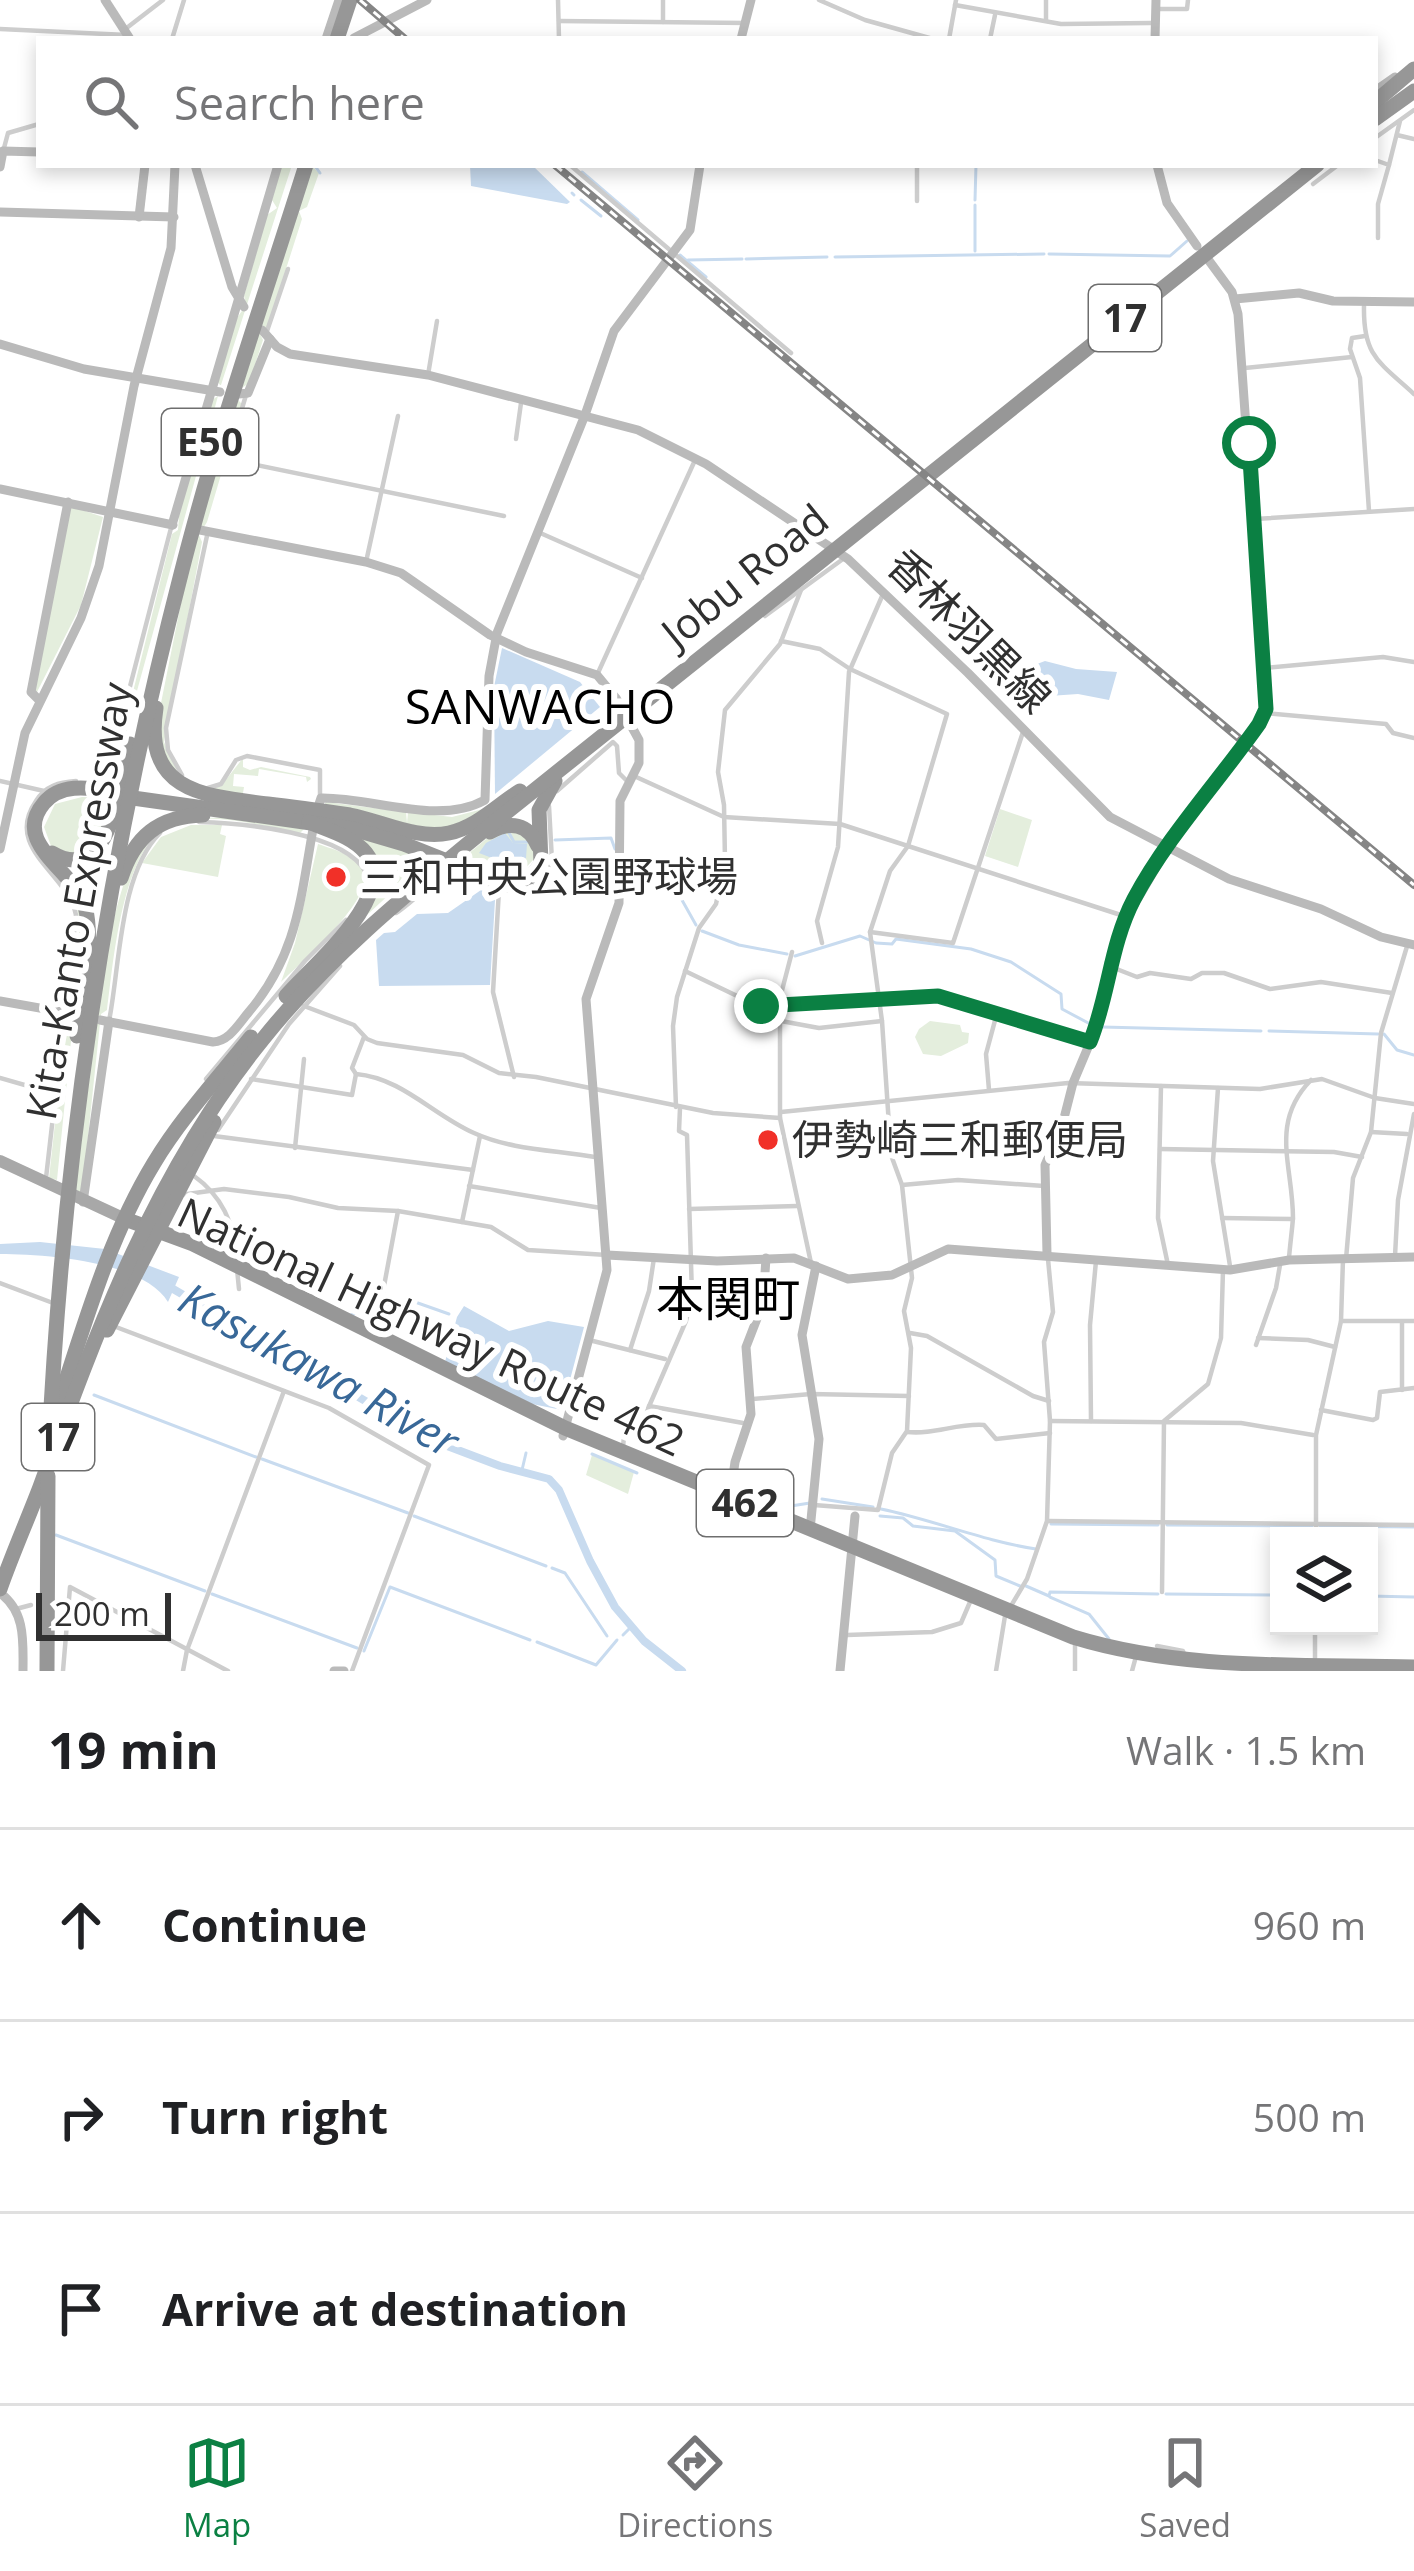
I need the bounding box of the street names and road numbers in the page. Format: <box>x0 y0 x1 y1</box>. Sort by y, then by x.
road number: 17 <box>1089 285 1161 351</box>
road number: E50 <box>162 409 258 475</box>
street label: Jobu Road <box>646 490 839 662</box>
street label: 香林羽黒線 <box>876 536 1064 724</box>
street label: Kita-Kanto Expressway <box>11 677 144 1124</box>
street label: National Highway Route 462 <box>169 1183 694 1468</box>
road number: 17 <box>22 1404 94 1470</box>
road number: 462 <box>697 1470 793 1536</box>

